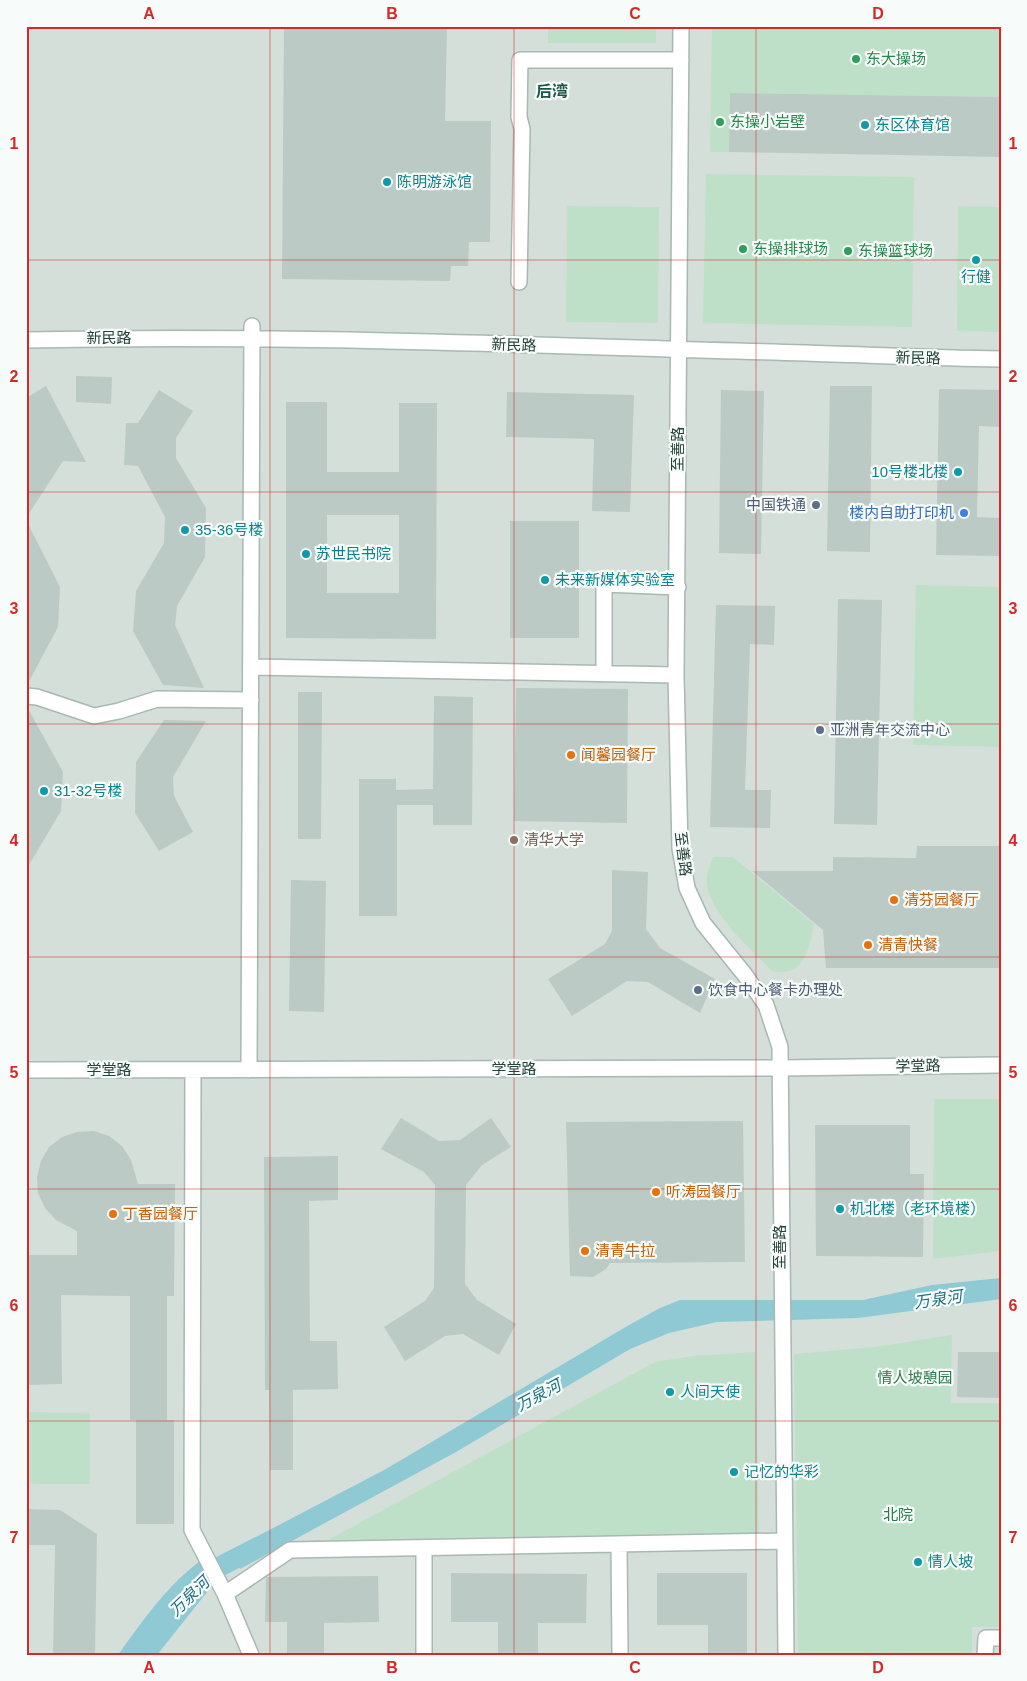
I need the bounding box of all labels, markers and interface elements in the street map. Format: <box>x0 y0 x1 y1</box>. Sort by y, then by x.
text: A <box>143 5 155 22</box>
text: B <box>386 5 398 22</box>
text: C <box>629 5 641 22</box>
text: D <box>872 5 884 22</box>
place label: 东大操场 <box>866 50 926 67</box>
marker: 东大操场 <box>850 53 862 65</box>
district label: 后湾 <box>536 82 568 100</box>
place label: 东操小岩壁 <box>730 113 805 130</box>
marker: 东操小岩壁 <box>714 116 726 128</box>
place label: 东区体育馆 <box>875 116 950 133</box>
marker: 东区体育馆 <box>859 119 871 131</box>
text: 1 <box>10 135 19 152</box>
text: 1 <box>1009 135 1018 152</box>
place label: 陈明游泳馆 <box>397 173 472 190</box>
marker: 陈明游泳馆 <box>381 176 393 188</box>
place label: 东操排球场 <box>753 240 828 257</box>
place label: 东操篮球场 <box>858 242 933 259</box>
marker: 东操排球场 <box>737 243 749 255</box>
marker: 东操篮球场 <box>842 245 854 257</box>
marker: 行健 <box>970 254 982 266</box>
place label: 行健 <box>961 268 991 285</box>
street label: 新民路 <box>86 329 132 346</box>
street label: 新民路 <box>491 335 537 354</box>
street label: 新民路 <box>895 349 941 366</box>
text: 2 <box>10 368 19 385</box>
text: 2 <box>1009 368 1018 385</box>
street label: 至善路 <box>669 426 686 472</box>
place label: 10号楼北楼 <box>871 463 948 480</box>
marker: 10号楼北楼 <box>952 466 964 478</box>
place label: 中国铁通 <box>746 496 806 513</box>
marker: 中国铁通 <box>810 499 822 511</box>
place label: 楼内自助打印机 <box>849 504 954 521</box>
marker: 楼内自助打印机 <box>958 507 970 519</box>
place label: 35-36号楼 <box>195 521 263 538</box>
marker: 35-36号楼 <box>179 524 191 536</box>
place label: 苏世民书院 <box>316 545 391 562</box>
marker: 苏世民书院 <box>300 548 312 560</box>
place label: 未来新媒体实验室 <box>555 571 675 588</box>
marker: 未来新媒体实验室 <box>539 574 551 586</box>
text: 3 <box>10 600 19 617</box>
text: 3 <box>1009 600 1018 617</box>
place label: 亚洲青年交流中心 <box>830 721 950 738</box>
marker: 亚洲青年交流中心 <box>814 724 826 736</box>
place label: 闻馨园餐厅 <box>581 746 656 763</box>
marker: 闻馨园餐厅 <box>565 749 577 761</box>
place label: 31-32号楼 <box>54 782 122 799</box>
marker: 31-32号楼 <box>38 785 50 797</box>
place label: 清华大学 <box>524 831 584 848</box>
street label: 至善路 <box>672 831 695 877</box>
text: 4 <box>10 832 19 849</box>
text: 4 <box>1009 832 1018 849</box>
marker: 清华大学 <box>508 834 520 846</box>
place label: 清芬园餐厅 <box>904 891 979 908</box>
marker: 清芬园餐厅 <box>888 894 900 906</box>
place label: 清青快餐 <box>878 936 938 953</box>
marker: 清青快餐 <box>862 939 874 951</box>
place label: 饮食中心餐卡办理处 <box>708 981 843 998</box>
marker: 饮食中心餐卡办理处 <box>692 984 704 996</box>
street label: 学堂路 <box>895 1057 941 1074</box>
street label: 学堂路 <box>491 1060 537 1077</box>
street label: 学堂路 <box>86 1061 132 1078</box>
text: 5 <box>10 1064 19 1081</box>
text: 5 <box>1009 1064 1018 1081</box>
place label: 听涛园餐厅 <box>666 1183 741 1200</box>
marker: 听涛园餐厅 <box>650 1186 662 1198</box>
place label: 机北楼（老环境楼） <box>850 1200 985 1217</box>
marker: 机北楼（老环境楼） <box>834 1203 846 1215</box>
place label: 丁香园餐厅 <box>123 1205 198 1222</box>
marker: 丁香园餐厅 <box>107 1208 119 1220</box>
street label: 至善路 <box>771 1224 788 1270</box>
place label: 清青牛拉 <box>595 1242 655 1259</box>
marker: 清青牛拉 <box>579 1245 591 1257</box>
water label: 万泉河 <box>913 1287 966 1311</box>
text: 6 <box>10 1297 19 1314</box>
text: 6 <box>1009 1297 1018 1314</box>
park label: 情人坡憩园 <box>877 1369 953 1386</box>
water label: 万泉河 <box>513 1375 566 1414</box>
place label: 人间天使 <box>680 1383 740 1400</box>
marker: 人间天使 <box>664 1386 676 1398</box>
place label: 记忆的华彩 <box>744 1463 819 1480</box>
marker: 记忆的华彩 <box>728 1466 740 1478</box>
park label: 北院 <box>883 1506 913 1523</box>
text: 7 <box>10 1529 19 1546</box>
text: 7 <box>1009 1529 1018 1546</box>
place label: 情人坡 <box>928 1553 973 1570</box>
marker: 情人坡 <box>912 1556 924 1568</box>
water label: 万泉河 <box>166 1571 215 1619</box>
text: A <box>143 1659 155 1676</box>
text: B <box>386 1659 398 1676</box>
text: C <box>629 1659 641 1676</box>
text: D <box>872 1659 884 1676</box>

